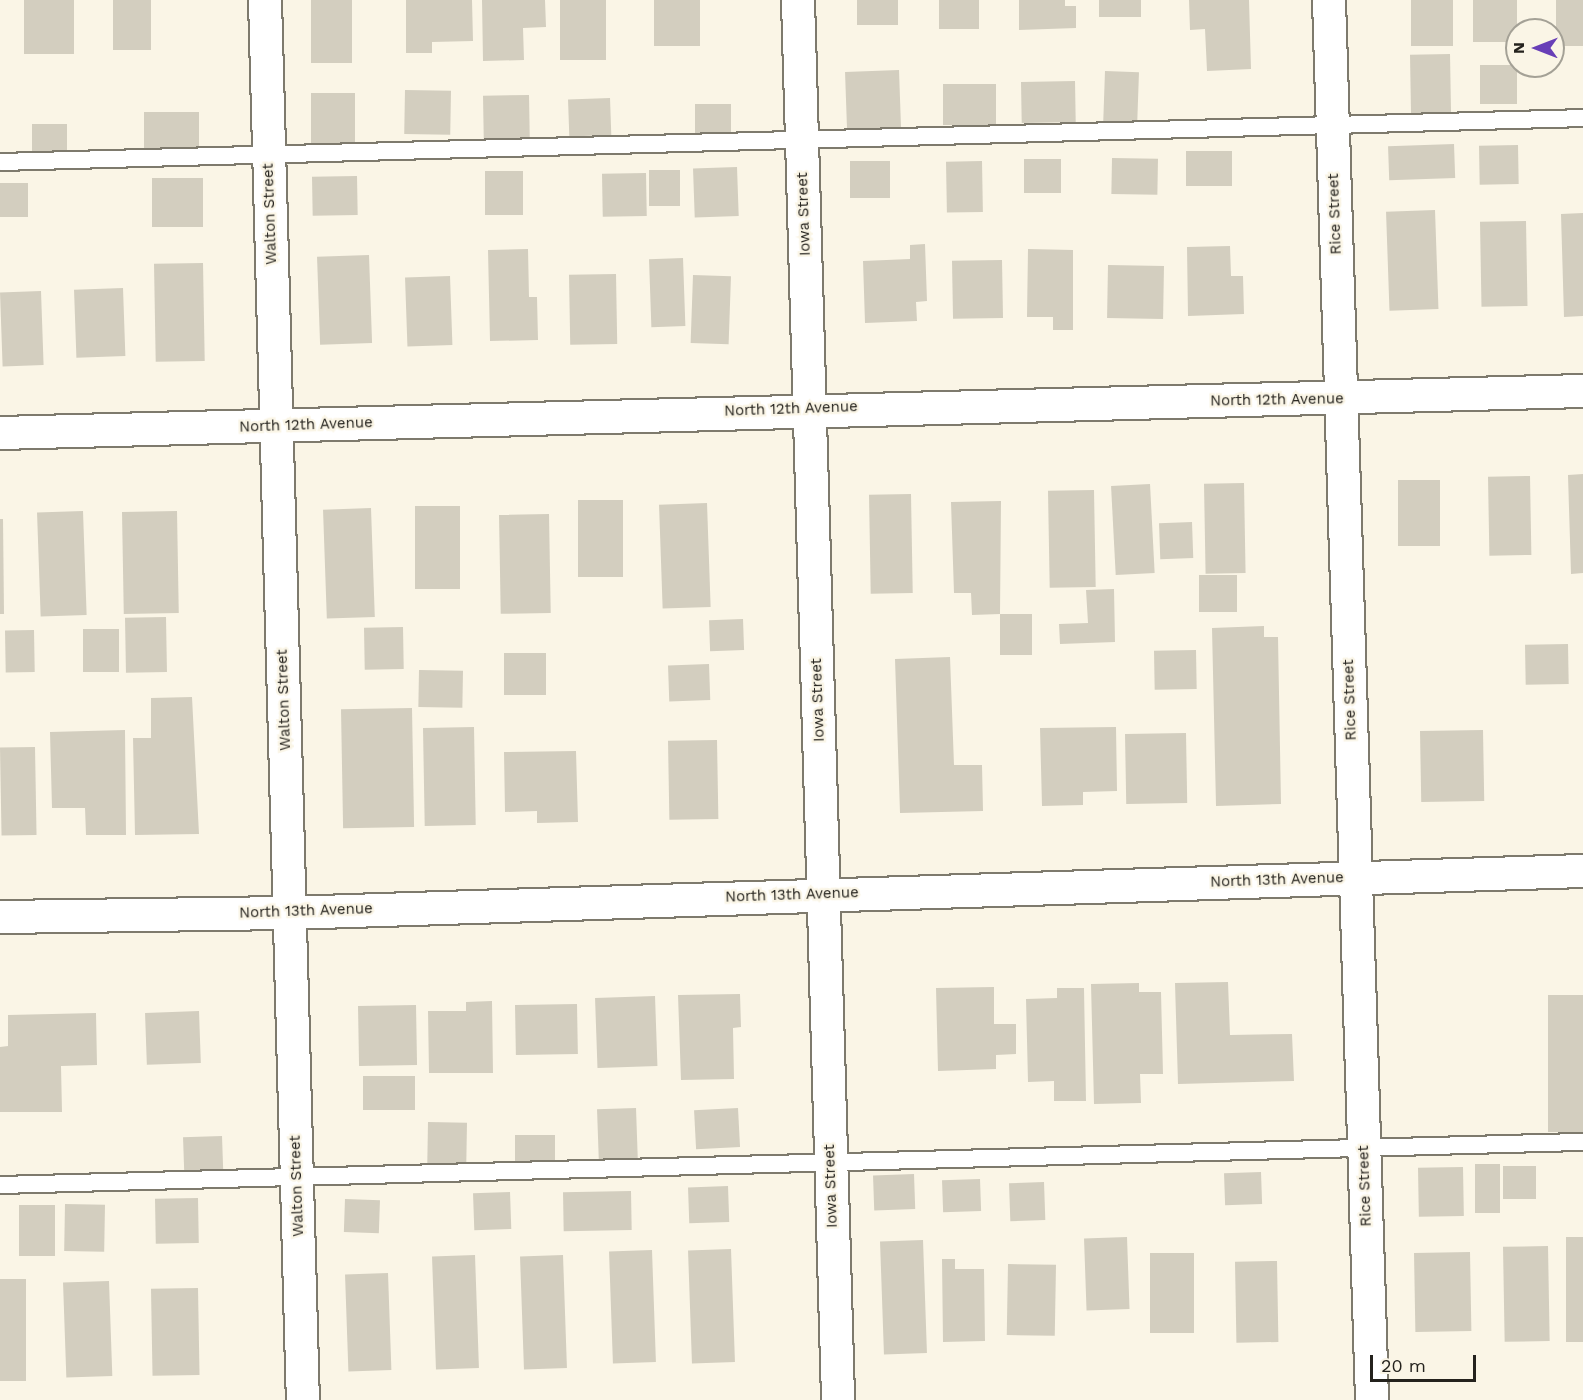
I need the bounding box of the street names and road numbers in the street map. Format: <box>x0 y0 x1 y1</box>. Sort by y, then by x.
street label: Walton Street <box>259 163 281 265</box>
street label: Iowa Street <box>794 172 814 256</box>
street label: Rice Street <box>1325 173 1345 255</box>
street label: North 12th Avenue <box>1210 390 1344 410</box>
street label: North 12th Avenue <box>723 398 859 420</box>
street label: North 12th Avenue <box>238 414 374 436</box>
street label: Walton Street <box>273 649 295 751</box>
street label: Iowa Street <box>808 658 828 742</box>
street label: Rice Street <box>1340 659 1360 741</box>
street label: North 13th Avenue <box>1209 869 1345 891</box>
street label: North 13th Avenue <box>724 884 860 906</box>
street label: North 13th Avenue <box>238 900 374 922</box>
street label: Walton Street <box>286 1135 308 1237</box>
street label: Iowa Street <box>821 1144 841 1228</box>
street label: Rice Street <box>1355 1145 1375 1227</box>

